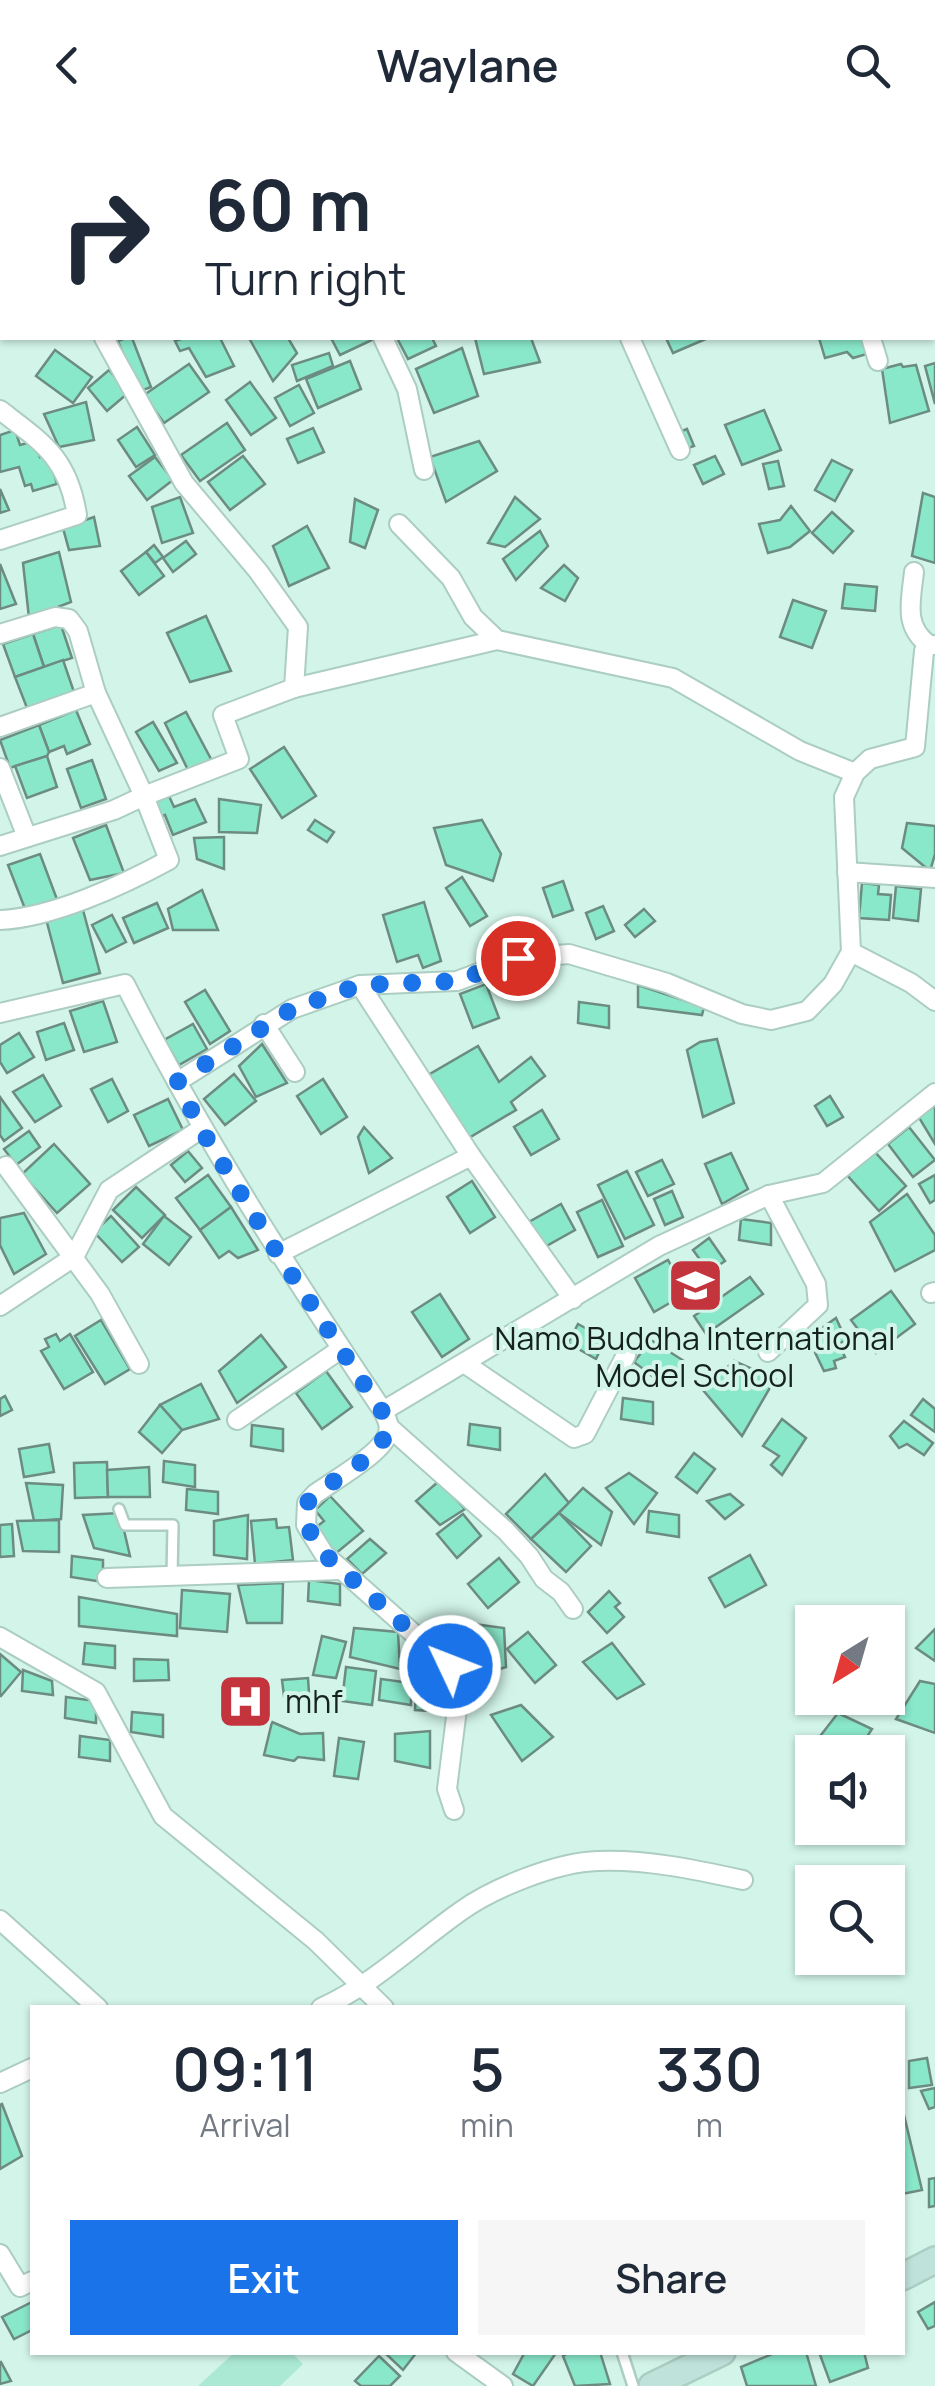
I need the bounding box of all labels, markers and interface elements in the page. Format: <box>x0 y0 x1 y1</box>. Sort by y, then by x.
text: Waylane <box>377 34 559 96</box>
icon: back <box>40 38 95 93</box>
icon: search <box>840 38 895 93</box>
text: 60 m <box>205 156 372 252</box>
icon: right <box>40 170 170 300</box>
text: Turn right <box>205 247 406 309</box>
pin <box>476 916 561 1001</box>
icon: arrive <box>491 931 546 986</box>
school or university icon: Namo Buddha International Model School <box>665 1255 725 1315</box>
place label: Namo Buddha International Model School <box>495 1316 895 1397</box>
north arrow <box>795 1605 905 1715</box>
map controls <box>795 1605 905 1975</box>
position arrow <box>398 1614 502 1718</box>
hospital icon: mhf <box>216 1672 276 1732</box>
place label: mhf <box>285 1679 343 1723</box>
button: sound <box>795 1735 905 1845</box>
button: search <box>795 1865 905 1975</box>
text: 09:11 <box>172 2027 318 2109</box>
text: 5 <box>469 2027 504 2109</box>
text: 330 <box>656 2027 763 2109</box>
text: Arrival <box>199 2103 291 2147</box>
text: min <box>460 2103 514 2147</box>
text: m <box>696 2103 723 2147</box>
button: Exit <box>70 2220 458 2335</box>
button: Share <box>478 2220 865 2335</box>

